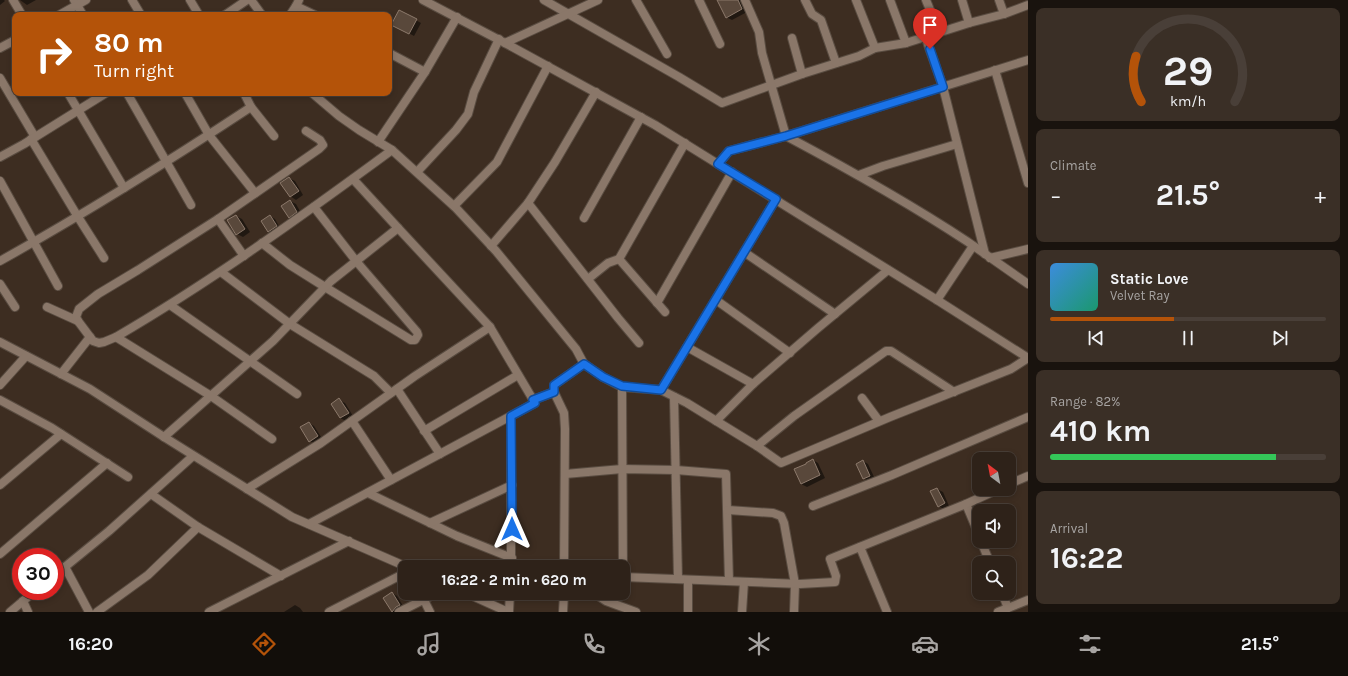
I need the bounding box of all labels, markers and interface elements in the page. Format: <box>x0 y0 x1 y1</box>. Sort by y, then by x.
pin <box>913 8 947 49</box>
icon: arrive <box>919 14 941 36</box>
text: 80 m <box>94 26 163 59</box>
icon: right <box>28 28 80 80</box>
text: 29 <box>1163 47 1213 95</box>
text: Turn right <box>94 60 174 82</box>
text: km/h <box>1170 93 1206 110</box>
text: Climate <box>1050 158 1096 173</box>
text: 21.5° <box>1156 177 1220 213</box>
text: − <box>1050 183 1062 209</box>
text: + <box>1314 183 1326 209</box>
text: Static Love <box>1110 270 1188 288</box>
text: Velvet Ray <box>1110 288 1170 303</box>
icon: previous <box>1085 327 1107 349</box>
icon: pause <box>1177 327 1199 349</box>
icon: next <box>1269 327 1291 349</box>
text: Range · 82% <box>1050 394 1120 409</box>
text: 410 km <box>1050 413 1151 449</box>
north arrow <box>972 452 1016 496</box>
map controls <box>972 452 1016 600</box>
button: sound <box>972 504 1016 548</box>
position arrow <box>491 508 533 550</box>
text: Arrival <box>1050 521 1088 536</box>
text: 16:22 <box>1050 540 1123 576</box>
speed limit sign: 30 <box>12 548 64 600</box>
button: search <box>972 556 1016 600</box>
text: 16:22 · 2 min · 620 m <box>441 571 587 589</box>
icon: directions <box>250 630 278 658</box>
icon: music <box>415 630 443 658</box>
icon: phone <box>580 630 608 658</box>
icon: climate <box>745 630 773 658</box>
icon: car <box>911 630 939 658</box>
icon: filters <box>1076 630 1104 658</box>
text: 16:20 <box>69 633 113 655</box>
text: 21.5° <box>1241 633 1279 655</box>

